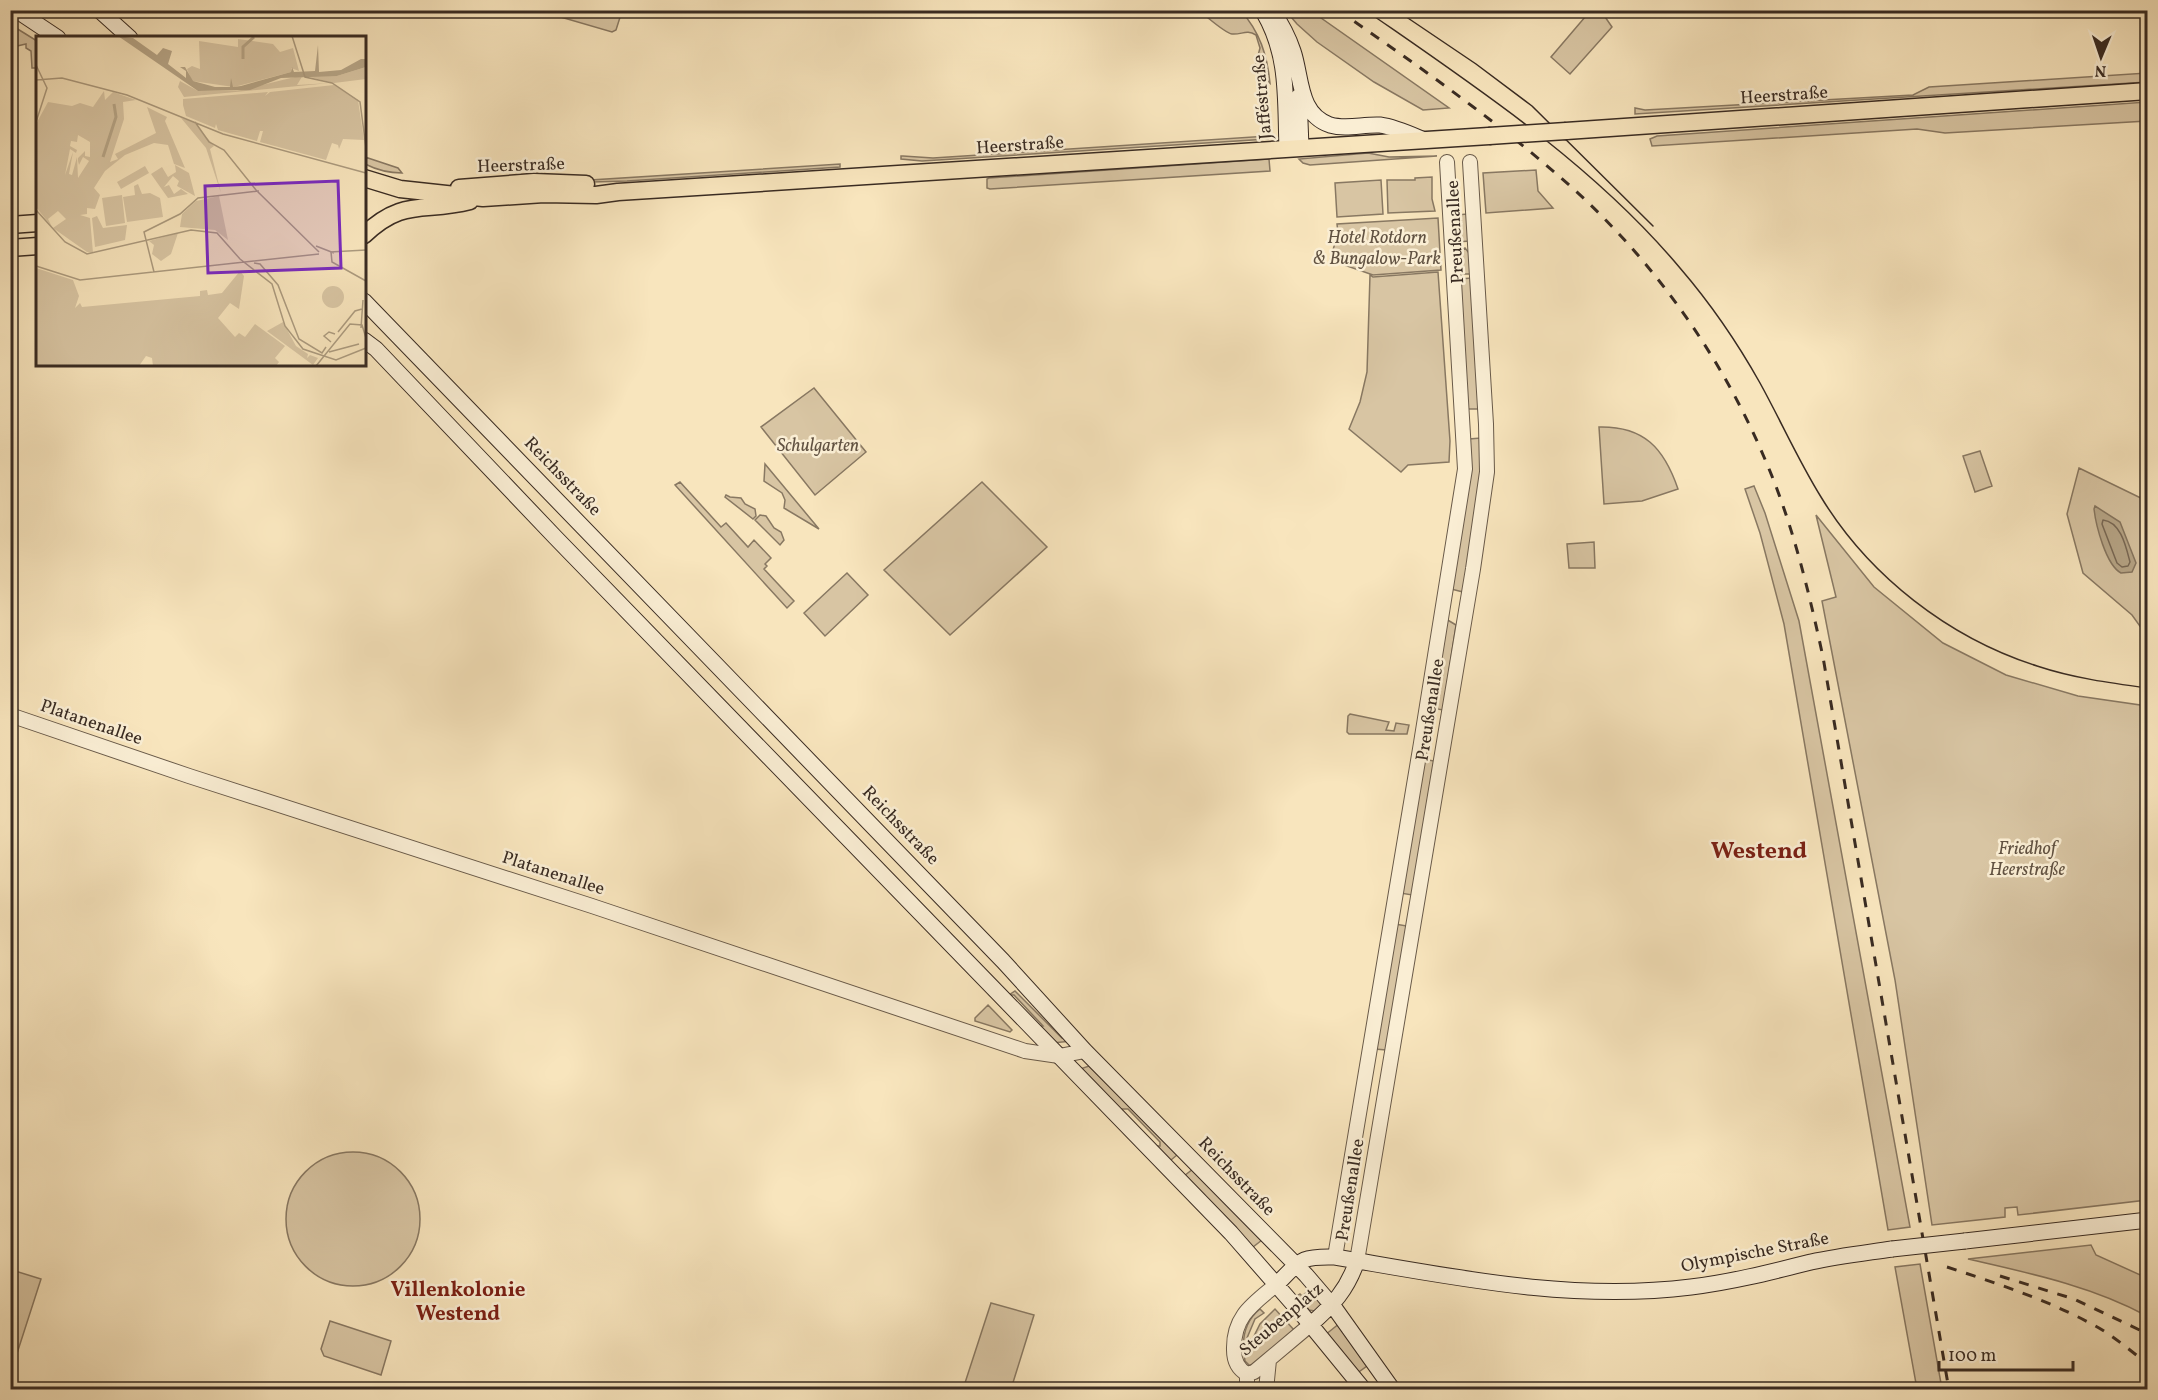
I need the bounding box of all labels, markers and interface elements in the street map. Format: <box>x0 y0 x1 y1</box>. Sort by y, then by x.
north arrow <box>2071 27 2131 87</box>
inset map <box>36 36 366 366</box>
street label: Jafféstraße <box>1247 53 1279 141</box>
text: N <box>2094 59 2107 81</box>
street label: Heerstraße <box>1739 80 1829 112</box>
street label: Heerstraße <box>975 130 1065 162</box>
street label: Heerstraße <box>477 152 565 180</box>
street label: Preußenallee <box>1441 180 1471 284</box>
park label: Hotel Rotdorn & Bungalow-Park <box>1313 226 1441 272</box>
street label: Reichsstraße <box>518 432 606 522</box>
park label: Schulgarten <box>777 434 859 459</box>
street label: Preußenallee <box>1411 657 1451 763</box>
street label: Platanenallee <box>37 694 145 752</box>
street label: Reichsstraße <box>856 781 944 871</box>
district label: Westend <box>1711 835 1808 869</box>
park label: Friedhof Heerstraße <box>1989 837 2065 883</box>
street label: Platanenallee <box>498 846 608 902</box>
street label: Reichsstraße <box>1192 1132 1280 1222</box>
street label: Preußenallee <box>1331 1137 1371 1243</box>
street label: Olympische Straße <box>1679 1226 1831 1280</box>
district label: Villenkolonie Westend <box>391 1276 525 1329</box>
street label: Steubenplatz <box>1234 1277 1330 1363</box>
scale bar <box>1939 1334 2072 1372</box>
text: 100 m <box>1948 1344 1997 1369</box>

